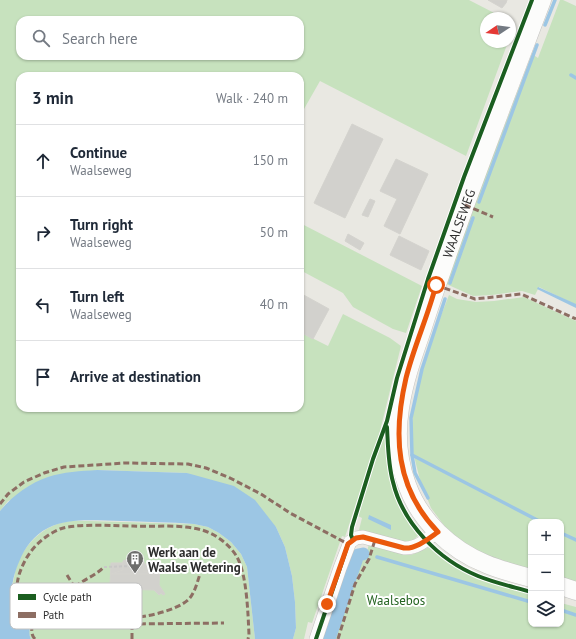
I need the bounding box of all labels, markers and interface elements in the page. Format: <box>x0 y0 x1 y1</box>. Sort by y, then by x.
north arrow <box>480 12 516 48</box>
search box <box>16 16 304 60</box>
icon: search <box>30 27 52 49</box>
text: Search here <box>62 29 138 48</box>
text: 3 min <box>32 87 73 109</box>
text: Walk · 240 m <box>216 90 288 107</box>
text: Continue <box>70 143 127 162</box>
icon: ahead <box>32 150 54 172</box>
text: 150 m <box>253 152 288 169</box>
text: Waalseweg <box>70 162 132 179</box>
street label: WAALSEWEG <box>438 187 479 260</box>
text: Turn right <box>70 215 133 234</box>
icon: right <box>32 222 54 244</box>
text: 50 m <box>260 224 288 241</box>
text: Waalseweg <box>70 234 132 251</box>
route start <box>427 276 445 294</box>
text: Turn left <box>70 287 124 306</box>
icon: left <box>32 294 54 316</box>
text: 40 m <box>260 296 288 313</box>
text: Waalseweg <box>70 306 132 323</box>
icon: arrive <box>32 366 54 388</box>
text: Arrive at destination <box>70 367 201 386</box>
map controls <box>528 519 564 627</box>
button: + <box>528 519 564 555</box>
place label: Werk aan de Waalse Wetering <box>148 544 241 576</box>
building icon: Werk aan de Waalse Wetering <box>125 549 145 574</box>
button: − <box>528 555 564 591</box>
legend <box>10 583 142 629</box>
text: Cycle path <box>43 590 92 604</box>
button: layers <box>528 591 564 627</box>
park label: Waalsebos <box>367 592 425 609</box>
route end <box>318 595 336 613</box>
text: Path <box>43 608 64 622</box>

